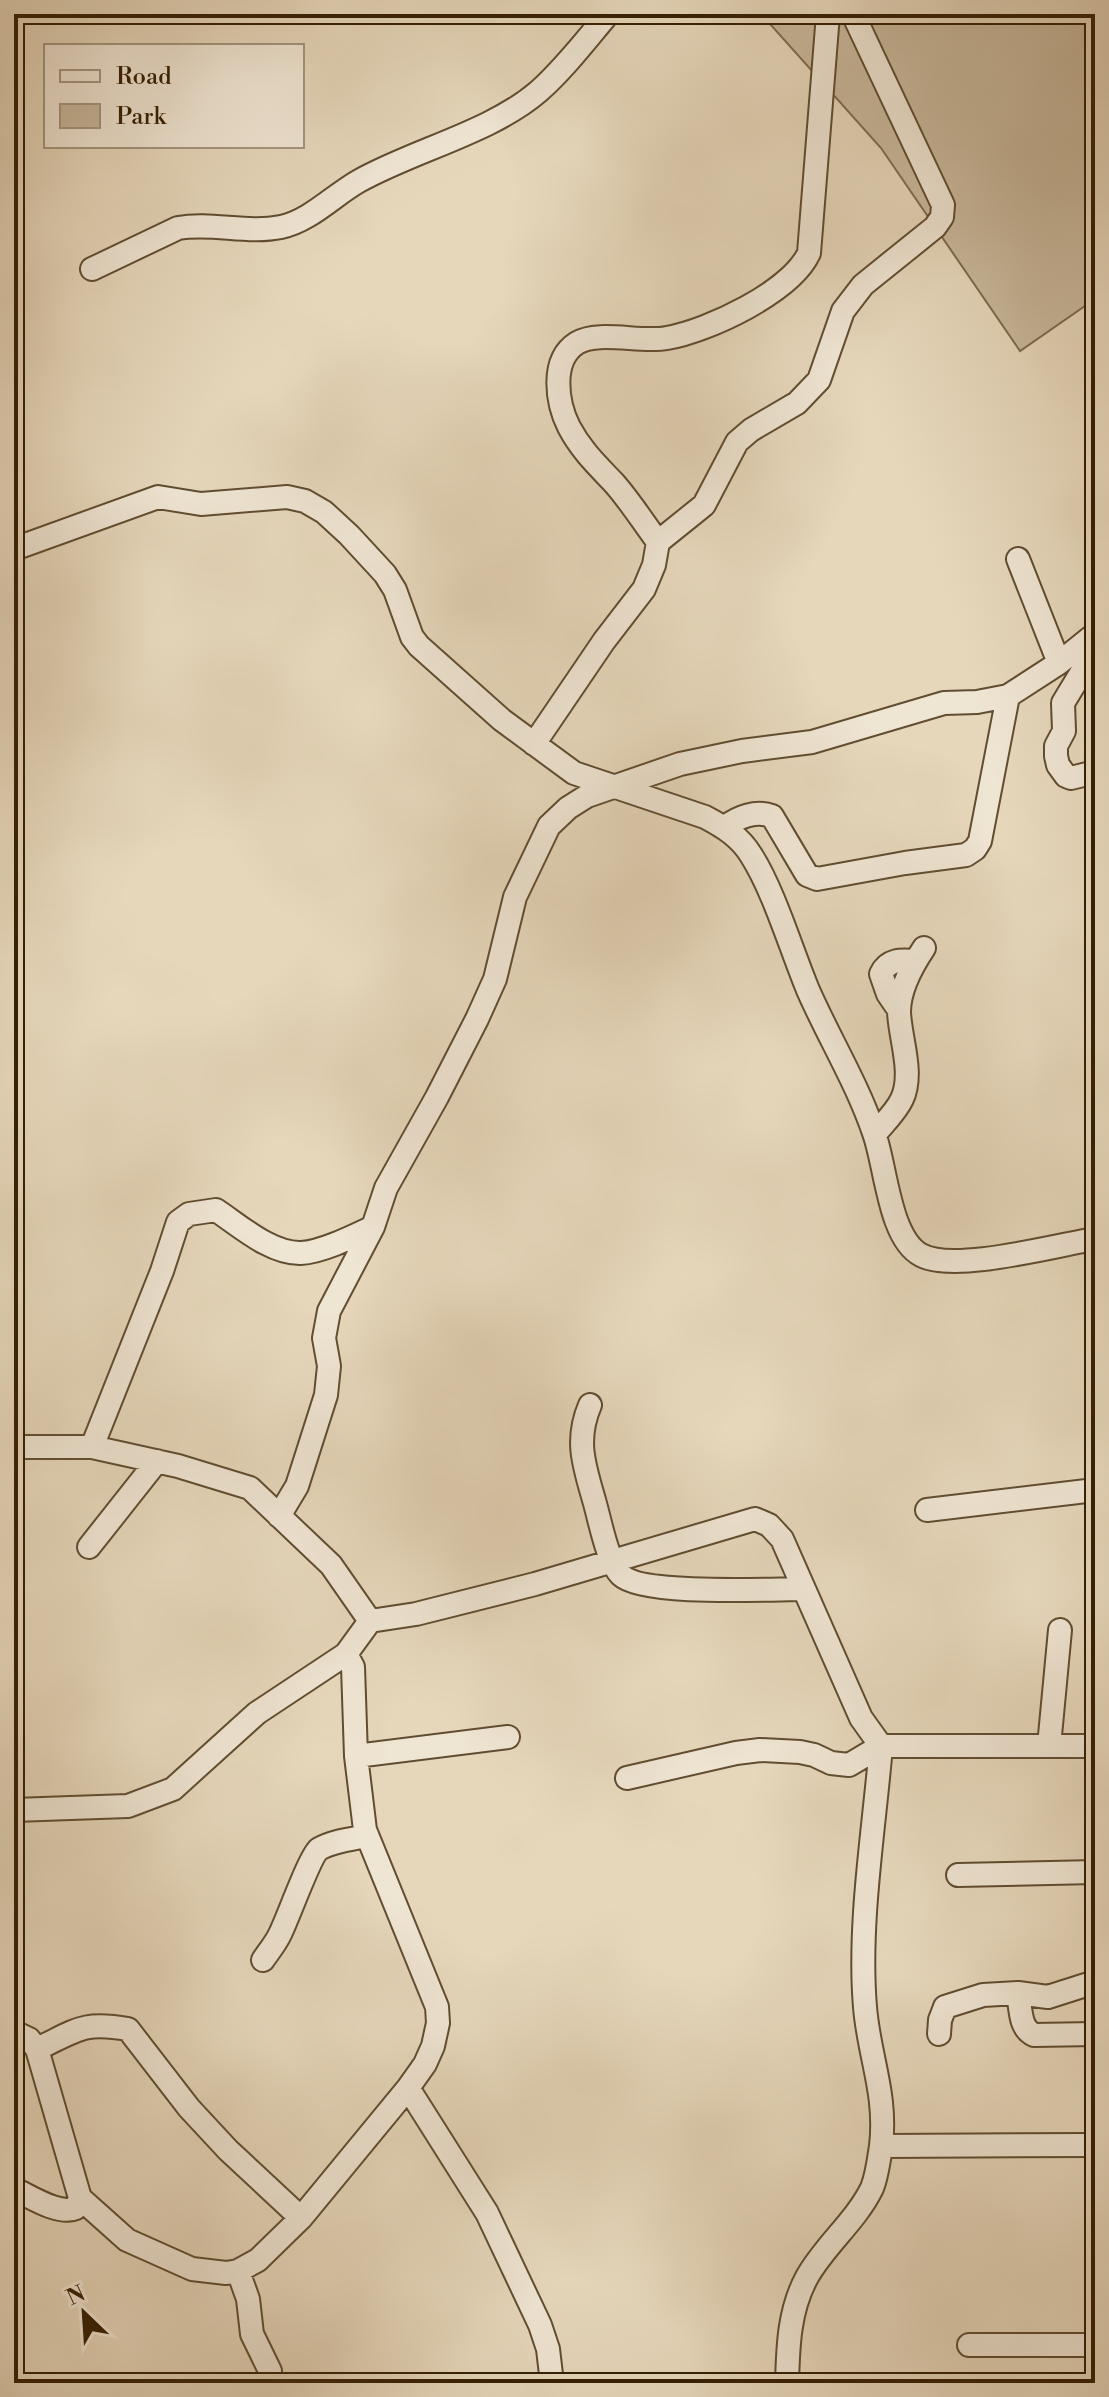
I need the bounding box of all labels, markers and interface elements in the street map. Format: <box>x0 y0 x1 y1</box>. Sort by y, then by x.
legend <box>44 44 304 148</box>
text: Road <box>116 62 172 92</box>
text: Park <box>116 102 167 132</box>
north arrow <box>44 2273 124 2353</box>
text: N <box>63 2280 90 2312</box>

